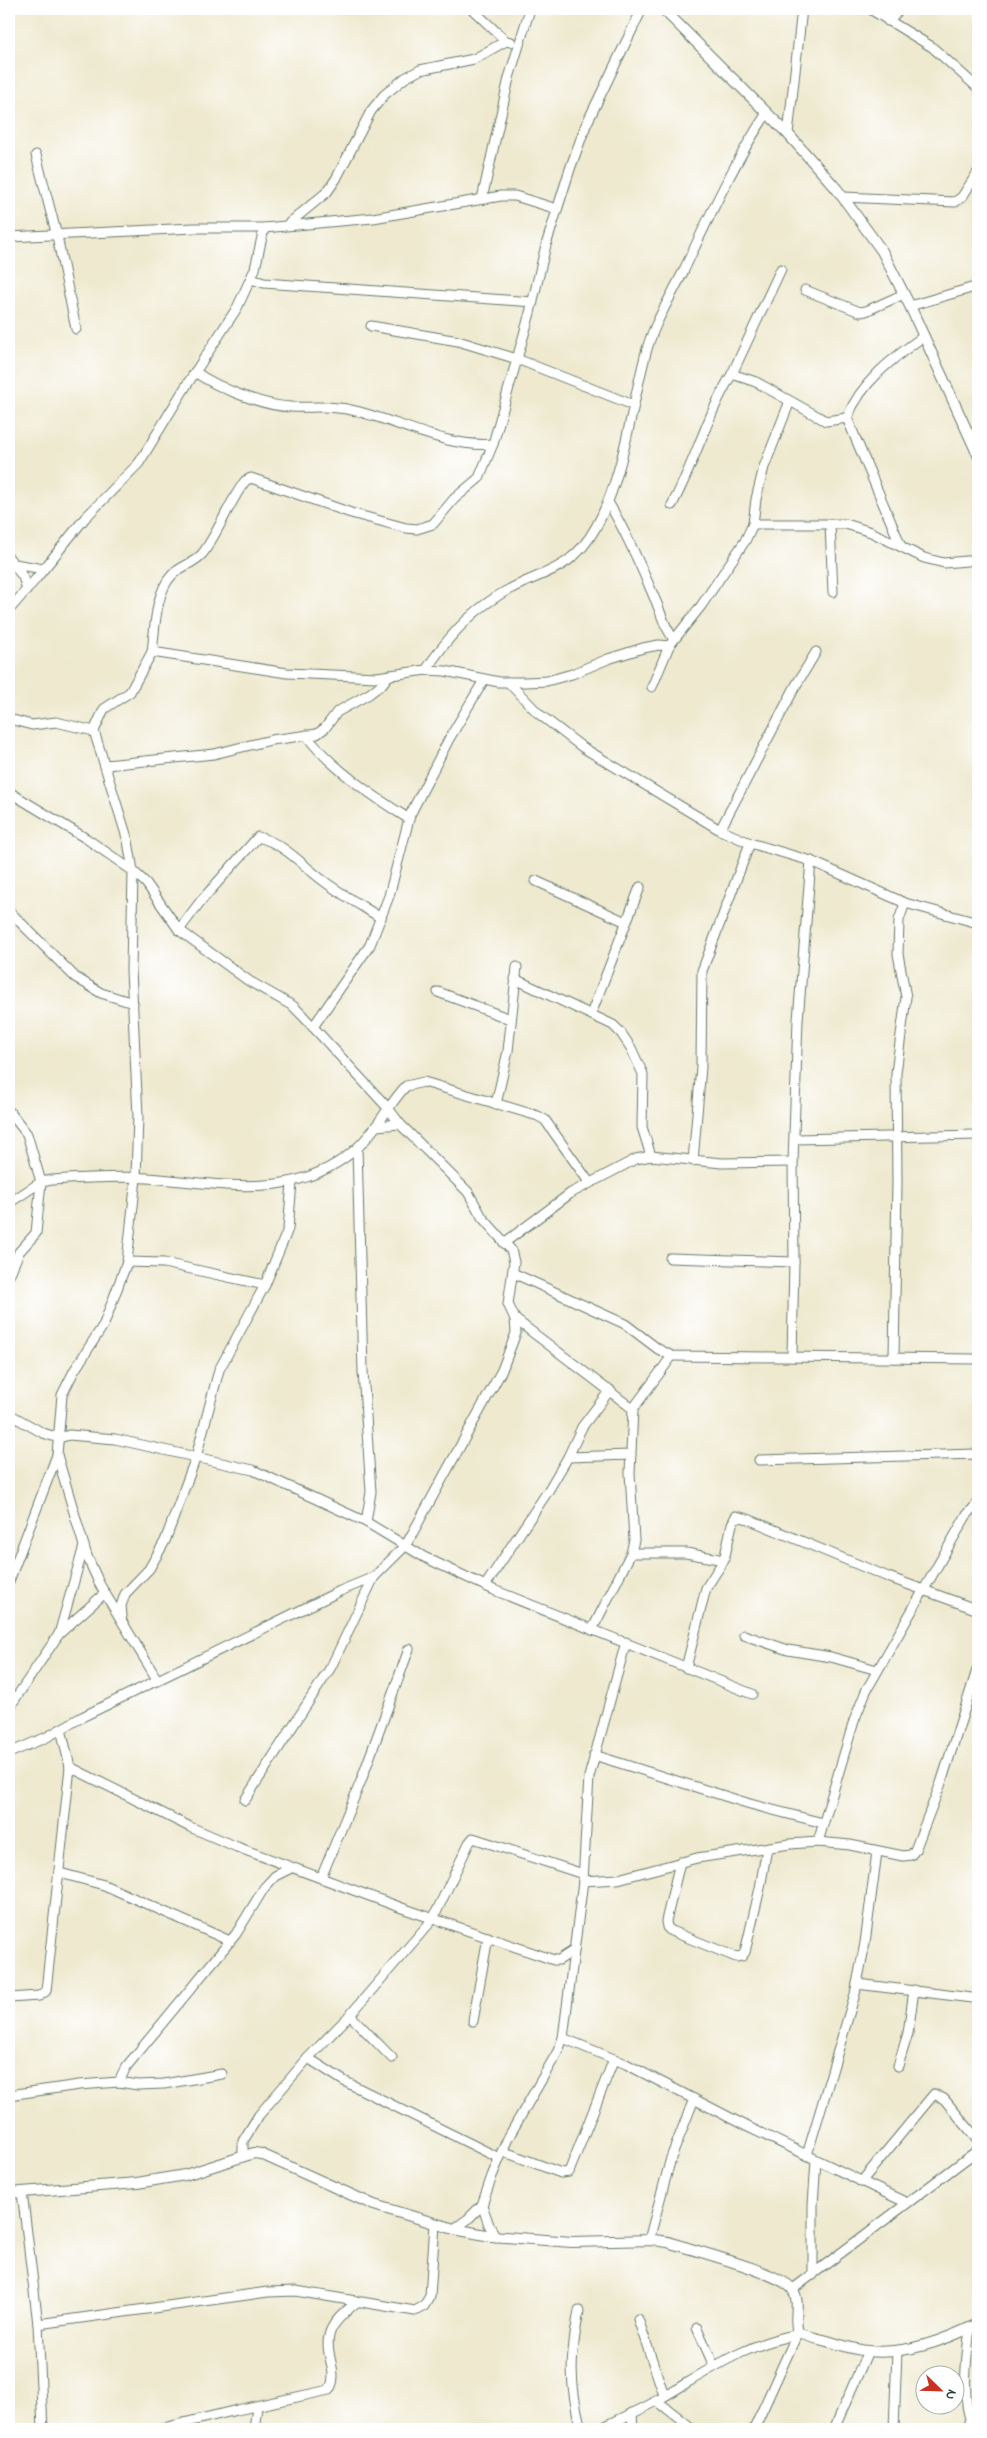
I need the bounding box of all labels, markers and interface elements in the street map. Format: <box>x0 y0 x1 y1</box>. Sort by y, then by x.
north arrow <box>914 2366 964 2416</box>
text: N <box>939 2386 962 2403</box>

